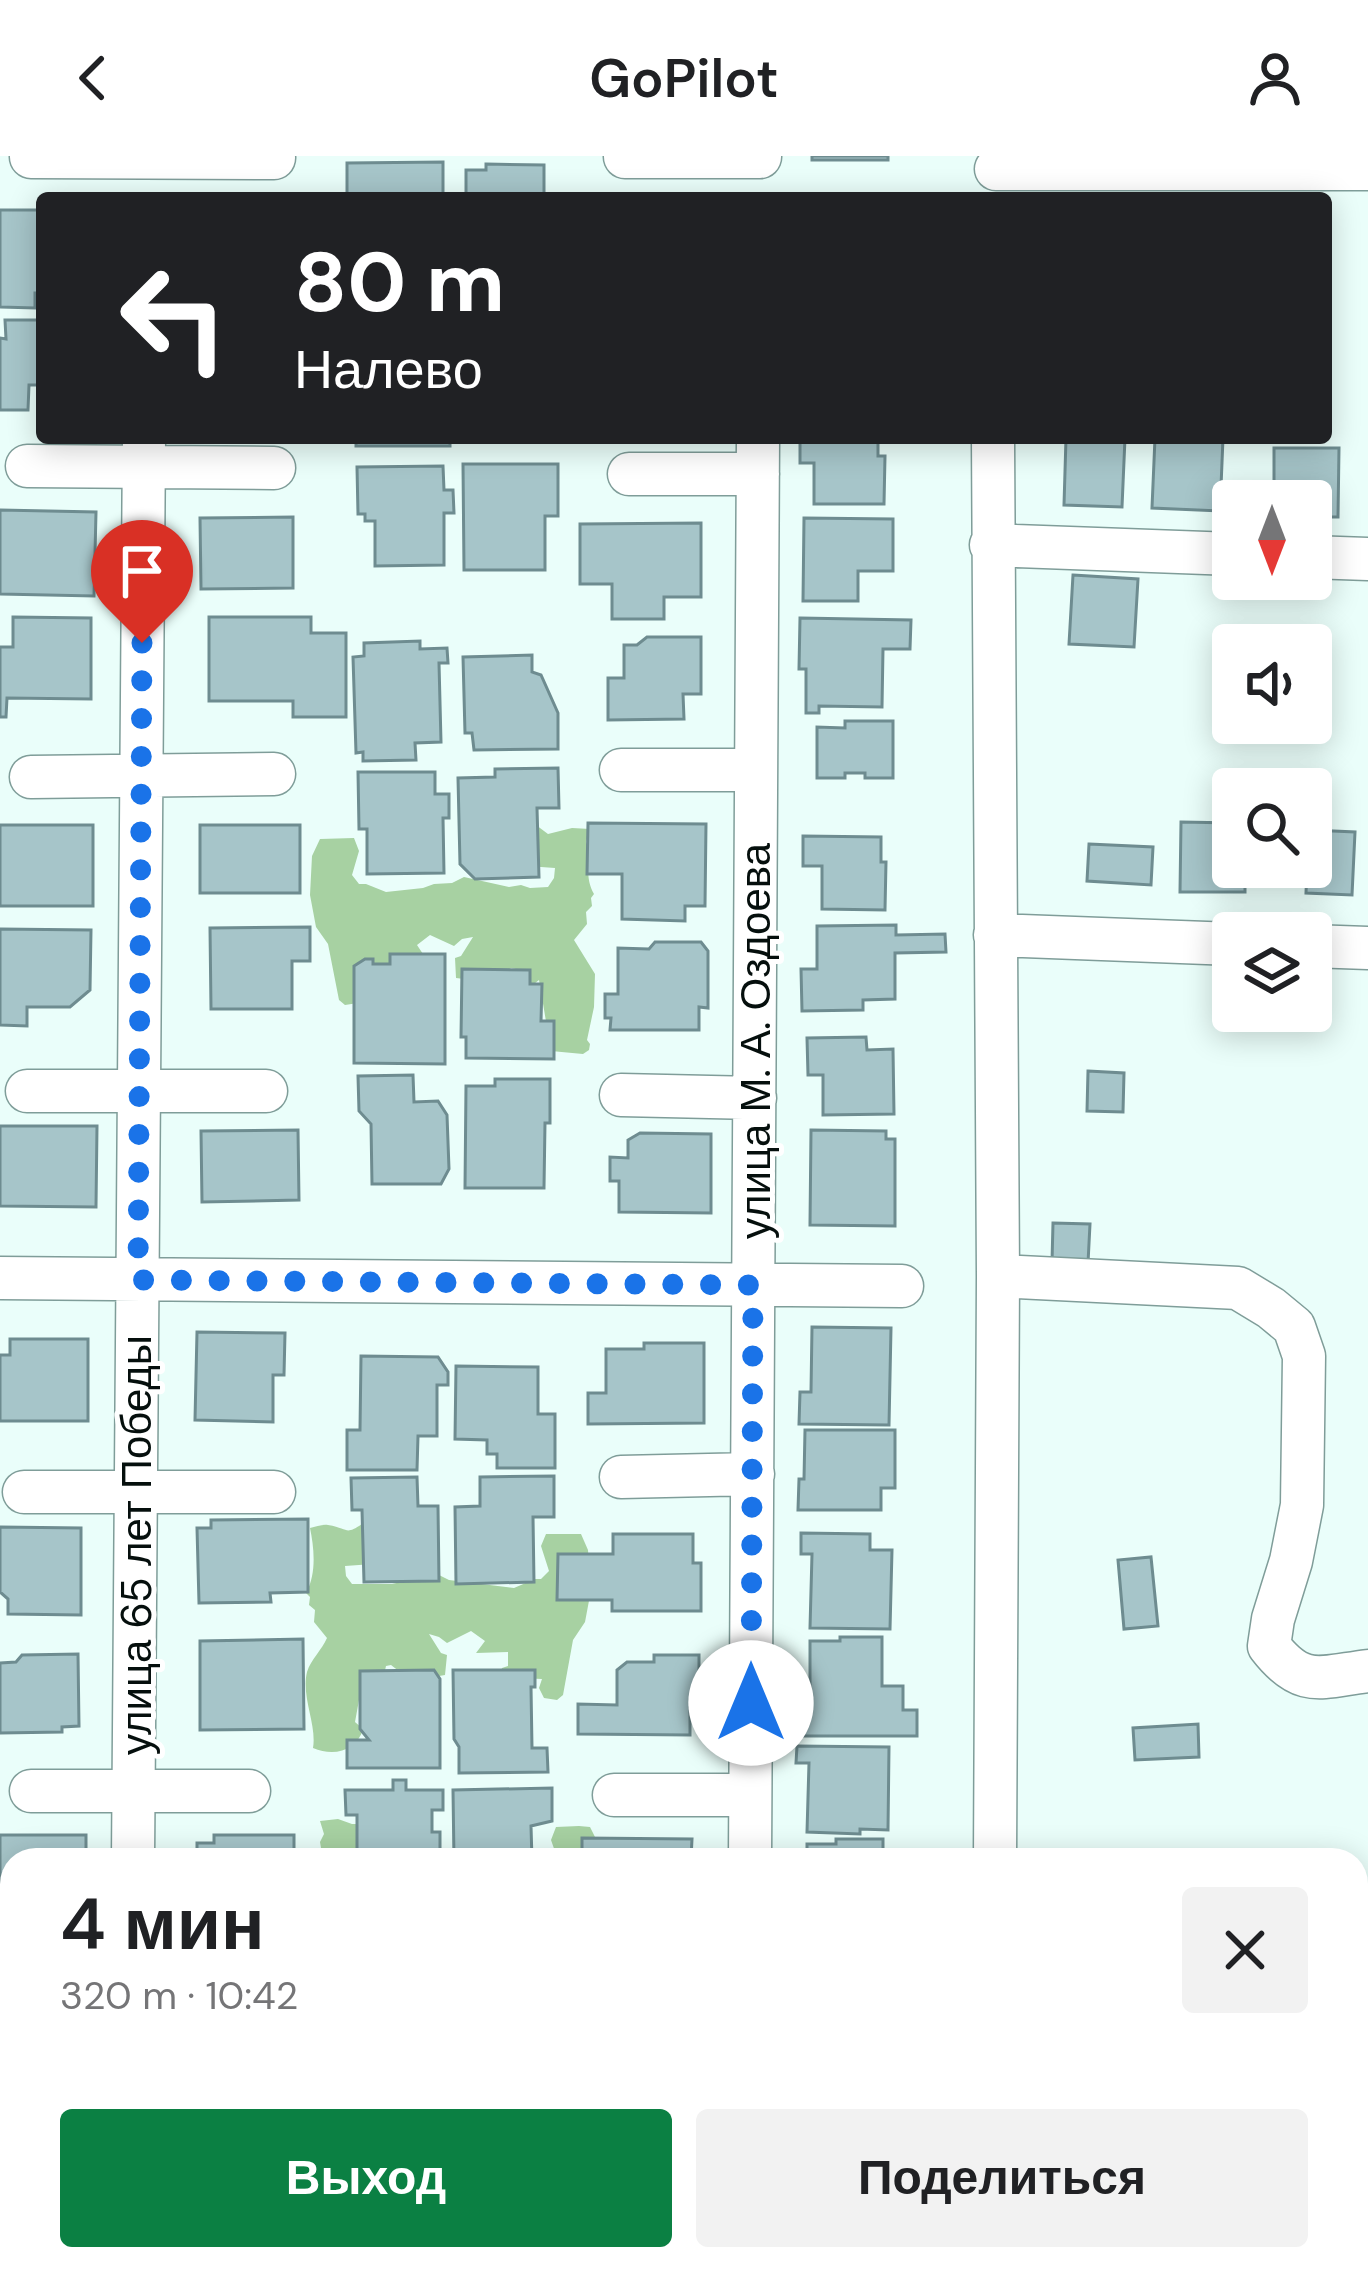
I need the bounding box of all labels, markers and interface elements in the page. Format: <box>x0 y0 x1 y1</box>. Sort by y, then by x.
text: GoPilot <box>589 43 779 114</box>
icon: back <box>60 45 126 111</box>
icon: person <box>1242 45 1308 111</box>
text: 80 m <box>294 228 505 337</box>
icon: left <box>96 240 252 396</box>
text: Налево <box>294 334 483 405</box>
north arrow <box>1212 480 1332 600</box>
map controls <box>1212 480 1332 1032</box>
pin <box>91 520 193 643</box>
icon: arrive <box>109 538 175 604</box>
button: sound <box>1212 624 1332 744</box>
button: search <box>1212 768 1332 888</box>
street label: улица М. А. Оздоева <box>728 842 783 1239</box>
button: layers <box>1212 912 1332 1032</box>
street label: улица 65 лет Победы <box>109 1335 164 1755</box>
position arrow <box>688 1640 814 1766</box>
text: 4 мин <box>60 1878 265 1971</box>
button: close <box>1182 1887 1308 2013</box>
text: 320 m · 10:42 <box>60 1970 298 2021</box>
button: Выход <box>60 2109 672 2247</box>
button: Поделиться <box>696 2109 1308 2247</box>

